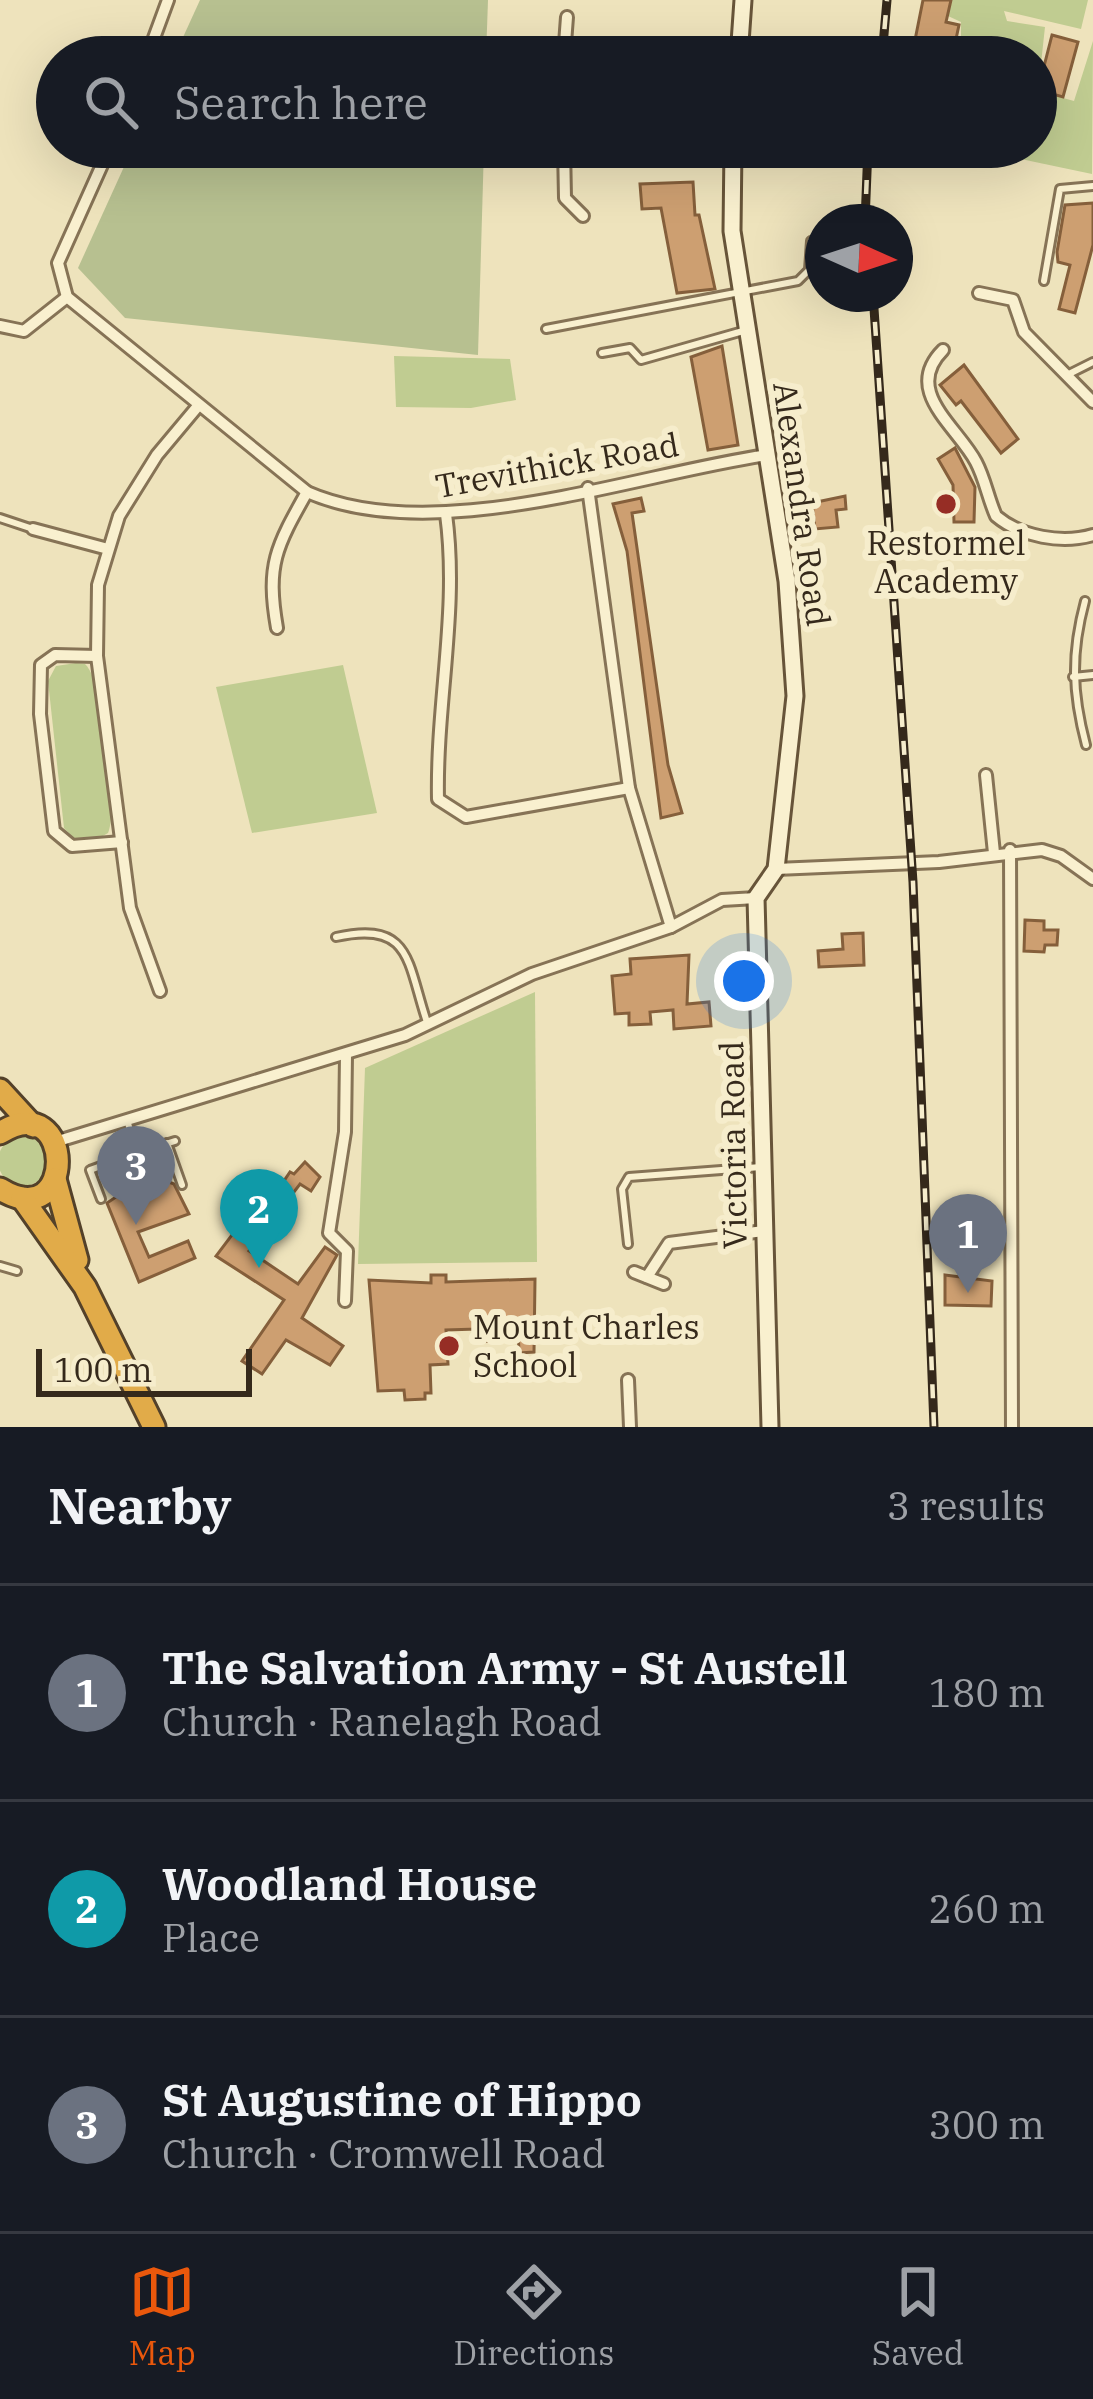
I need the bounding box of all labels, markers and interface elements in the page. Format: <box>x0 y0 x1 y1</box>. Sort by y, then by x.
search box <box>36 36 1057 168</box>
icon: search <box>78 69 144 135</box>
text: Search here <box>174 73 428 131</box>
north arrow <box>805 204 913 312</box>
street label: Alexandra Road <box>764 379 841 629</box>
street label: Trevithick Road <box>432 422 682 507</box>
marker: Restormel Academy <box>933 491 959 517</box>
place label: Restormel Academy <box>866 521 1026 602</box>
your location <box>714 951 774 1011</box>
street label: Victoria Road <box>709 1040 756 1250</box>
pin: 3 <box>97 1126 175 1225</box>
pin: 2 <box>220 1169 298 1268</box>
pin: 1 <box>929 1194 1007 1293</box>
place label: Mount Charles School <box>473 1305 700 1386</box>
marker: Mount Charles School <box>436 1333 462 1359</box>
scale bar <box>36 1343 252 1396</box>
text: 100 m <box>54 1348 153 1391</box>
text: Nearby <box>48 1472 232 1538</box>
text: 3 results <box>887 1480 1045 1531</box>
text: The Salvation Army - St Austell <box>162 1638 848 1696</box>
text: 1 <box>75 1667 99 1718</box>
text: 180 m <box>929 1667 1045 1718</box>
text: Church · Ranelagh Road <box>162 1696 602 1747</box>
text: Woodland House <box>162 1854 537 1912</box>
text: 2 <box>75 1883 99 1934</box>
text: 260 m <box>929 1883 1045 1934</box>
text: Place <box>162 1912 260 1963</box>
text: St Augustine of Hippo <box>162 2070 642 2128</box>
text: 3 <box>75 2099 99 2150</box>
text: 300 m <box>929 2099 1045 2150</box>
text: Church · Cromwell Road <box>162 2128 605 2179</box>
tab: Map <box>129 2259 196 2374</box>
tab: Directions <box>453 2259 614 2374</box>
tab: Saved <box>872 2259 964 2374</box>

